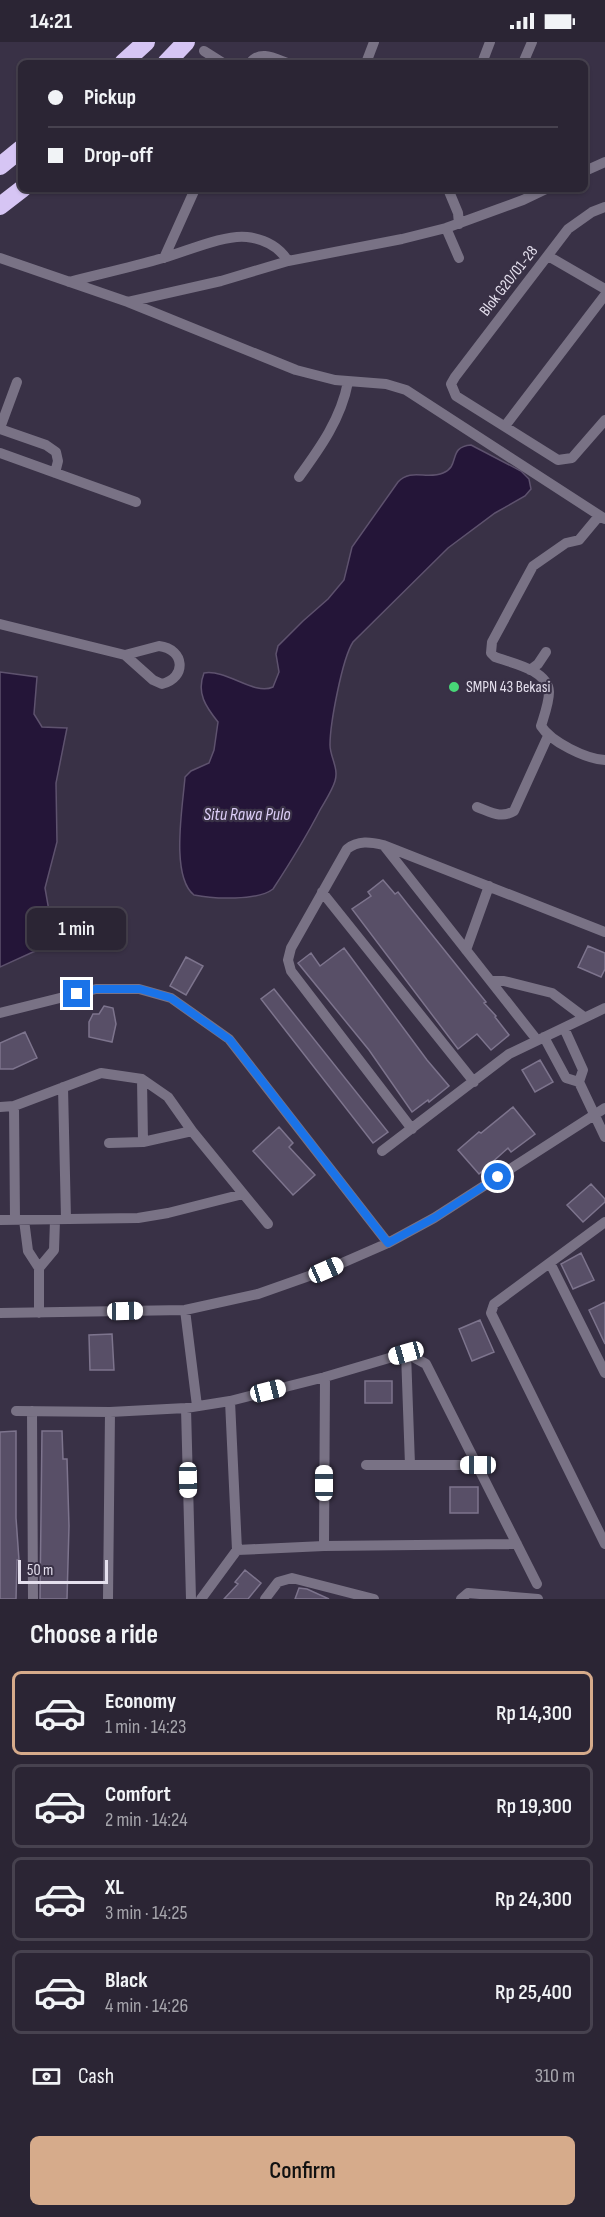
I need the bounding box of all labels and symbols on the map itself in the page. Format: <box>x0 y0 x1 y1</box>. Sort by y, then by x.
street label: Blok G20/01-28 <box>476 242 542 320</box>
place label: SMPN 43 Bekasi <box>466 678 550 697</box>
marker: SMPN 43 Bekasi <box>447 680 461 694</box>
water label: Situ Rawa Pulo <box>203 804 291 825</box>
callout: 1 min <box>28 907 127 949</box>
route end <box>63 980 90 1007</box>
route start <box>484 1163 511 1190</box>
car <box>306 1254 346 1286</box>
car <box>107 1302 143 1320</box>
car <box>386 1339 426 1367</box>
car <box>248 1378 288 1404</box>
car <box>460 1456 496 1474</box>
car <box>179 1462 197 1498</box>
car <box>315 1465 333 1501</box>
scale bar <box>18 1557 108 1584</box>

